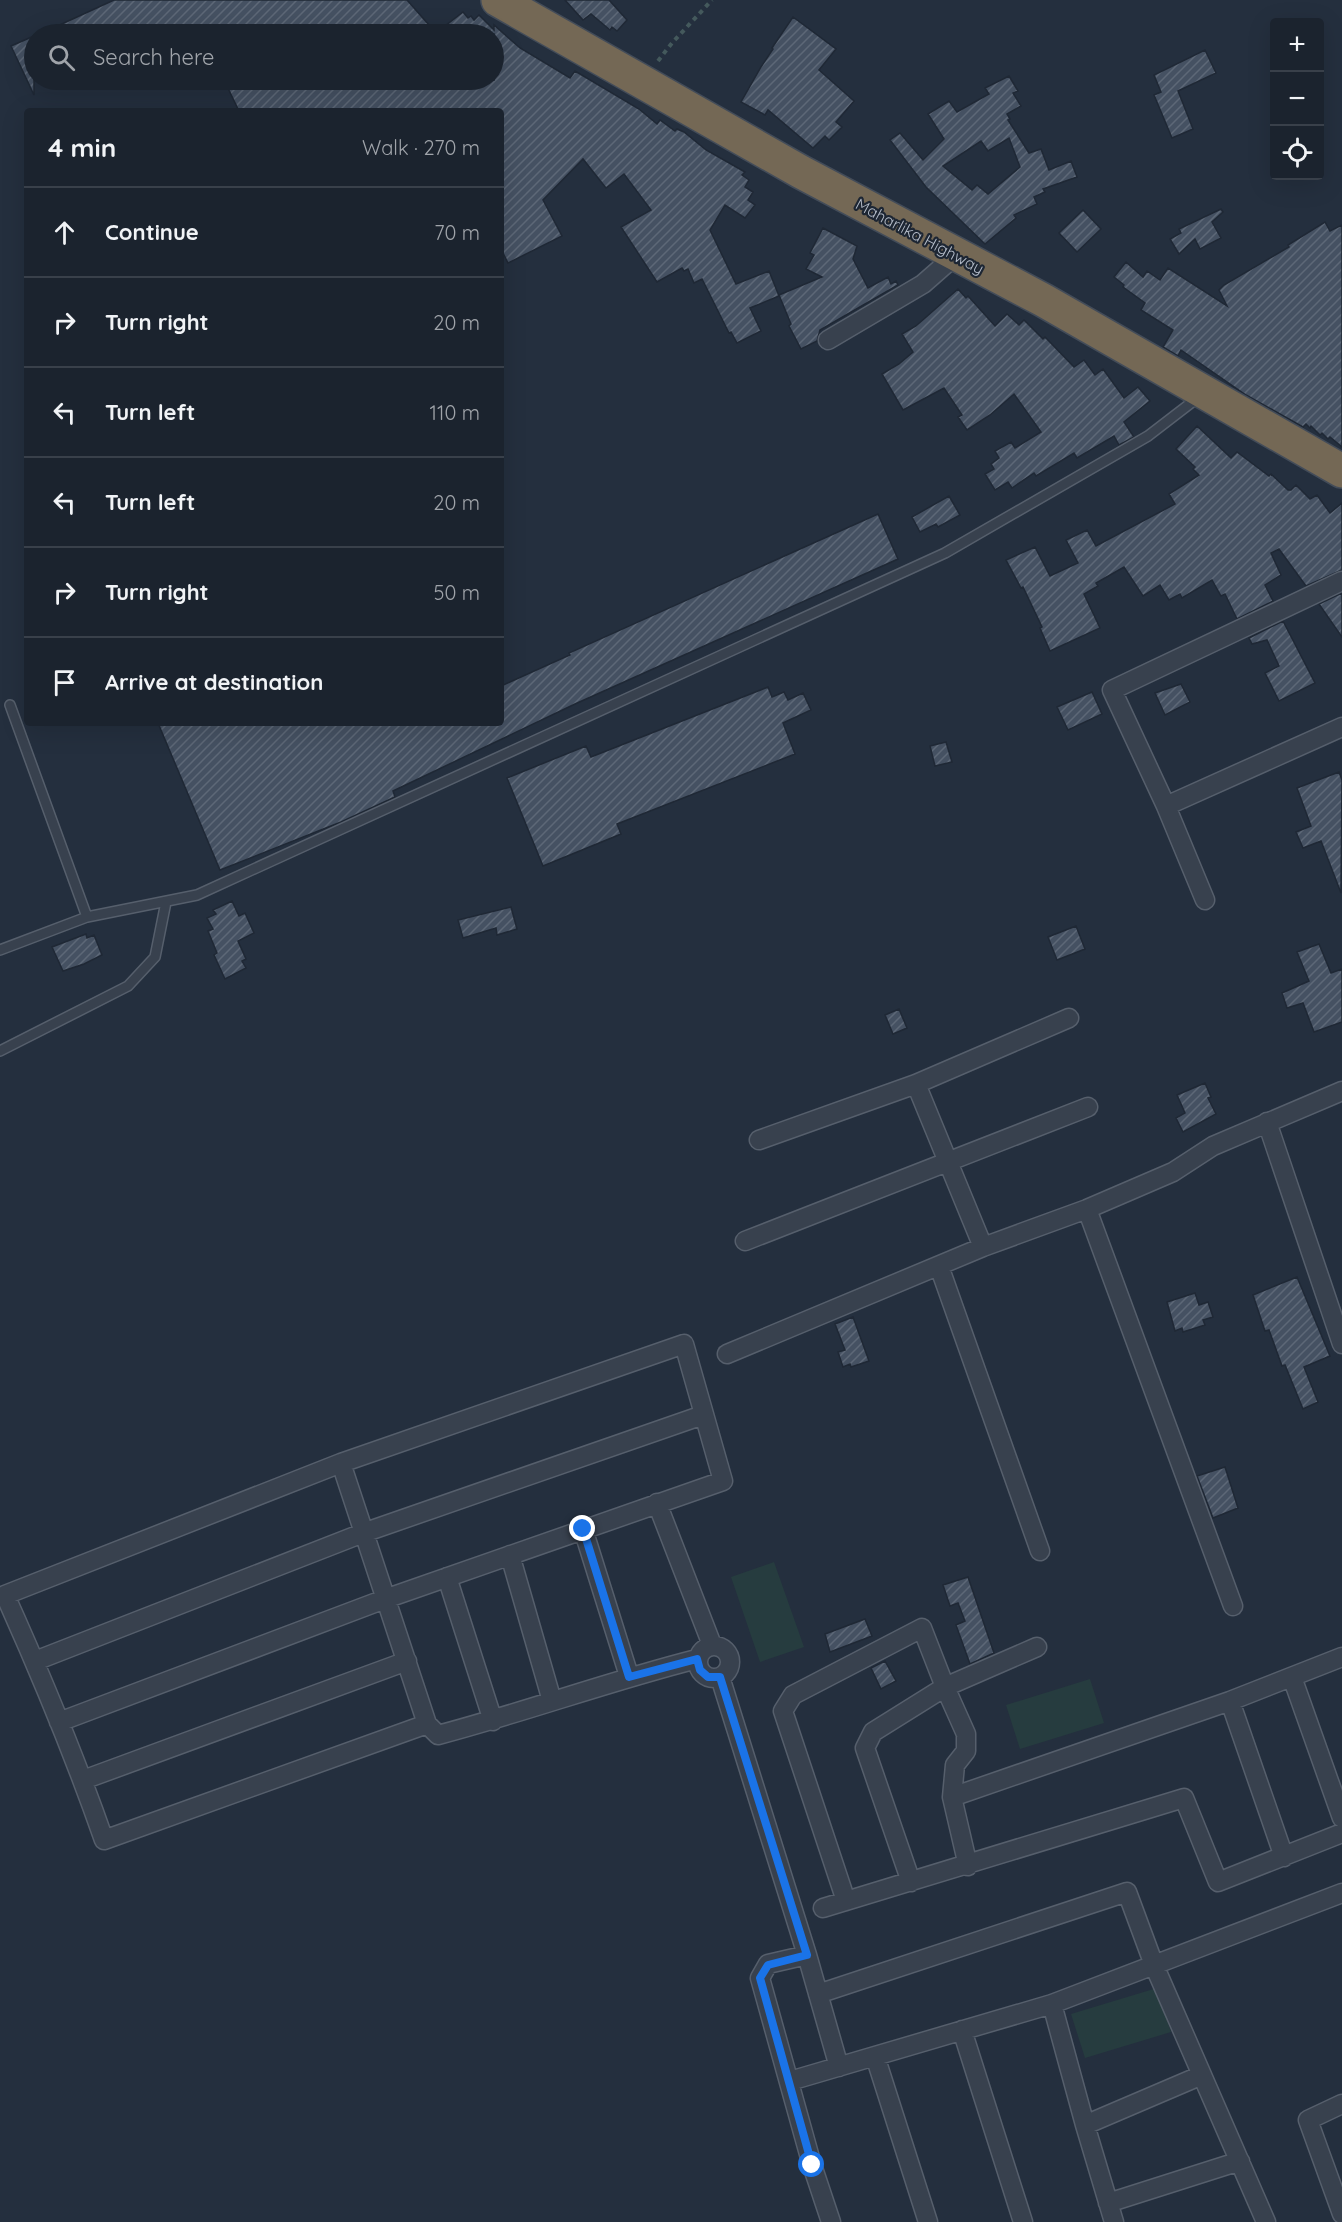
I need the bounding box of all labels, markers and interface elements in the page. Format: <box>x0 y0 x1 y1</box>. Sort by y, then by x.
map controls <box>1270 18 1324 180</box>
button: + <box>1270 18 1324 72</box>
search box <box>24 24 504 90</box>
icon: search <box>45 41 78 74</box>
text: Search here <box>93 43 214 71</box>
button: − <box>1270 72 1324 126</box>
button: locate <box>1270 126 1324 180</box>
text: 4 min <box>48 131 116 164</box>
text: Walk · 270 m <box>362 135 480 160</box>
street label: Maharlika Highway <box>852 194 988 278</box>
icon: ahead <box>48 216 81 249</box>
text: Continue <box>105 218 199 246</box>
text: 70 m <box>434 220 480 245</box>
icon: right <box>48 306 81 339</box>
text: Turn right <box>105 308 209 336</box>
text: 20 m <box>433 310 480 335</box>
icon: left <box>48 396 81 429</box>
text: Turn left <box>105 398 195 426</box>
text: 110 m <box>430 400 480 425</box>
icon: left <box>48 486 81 519</box>
text: Turn left <box>105 488 195 516</box>
text: 20 m <box>433 490 480 515</box>
icon: right <box>48 576 81 609</box>
text: Turn right <box>105 578 209 606</box>
text: 50 m <box>434 580 480 605</box>
icon: arrive <box>48 666 81 699</box>
text: Arrive at destination <box>105 668 323 696</box>
route end <box>569 1515 595 1541</box>
route start <box>798 2151 824 2177</box>

